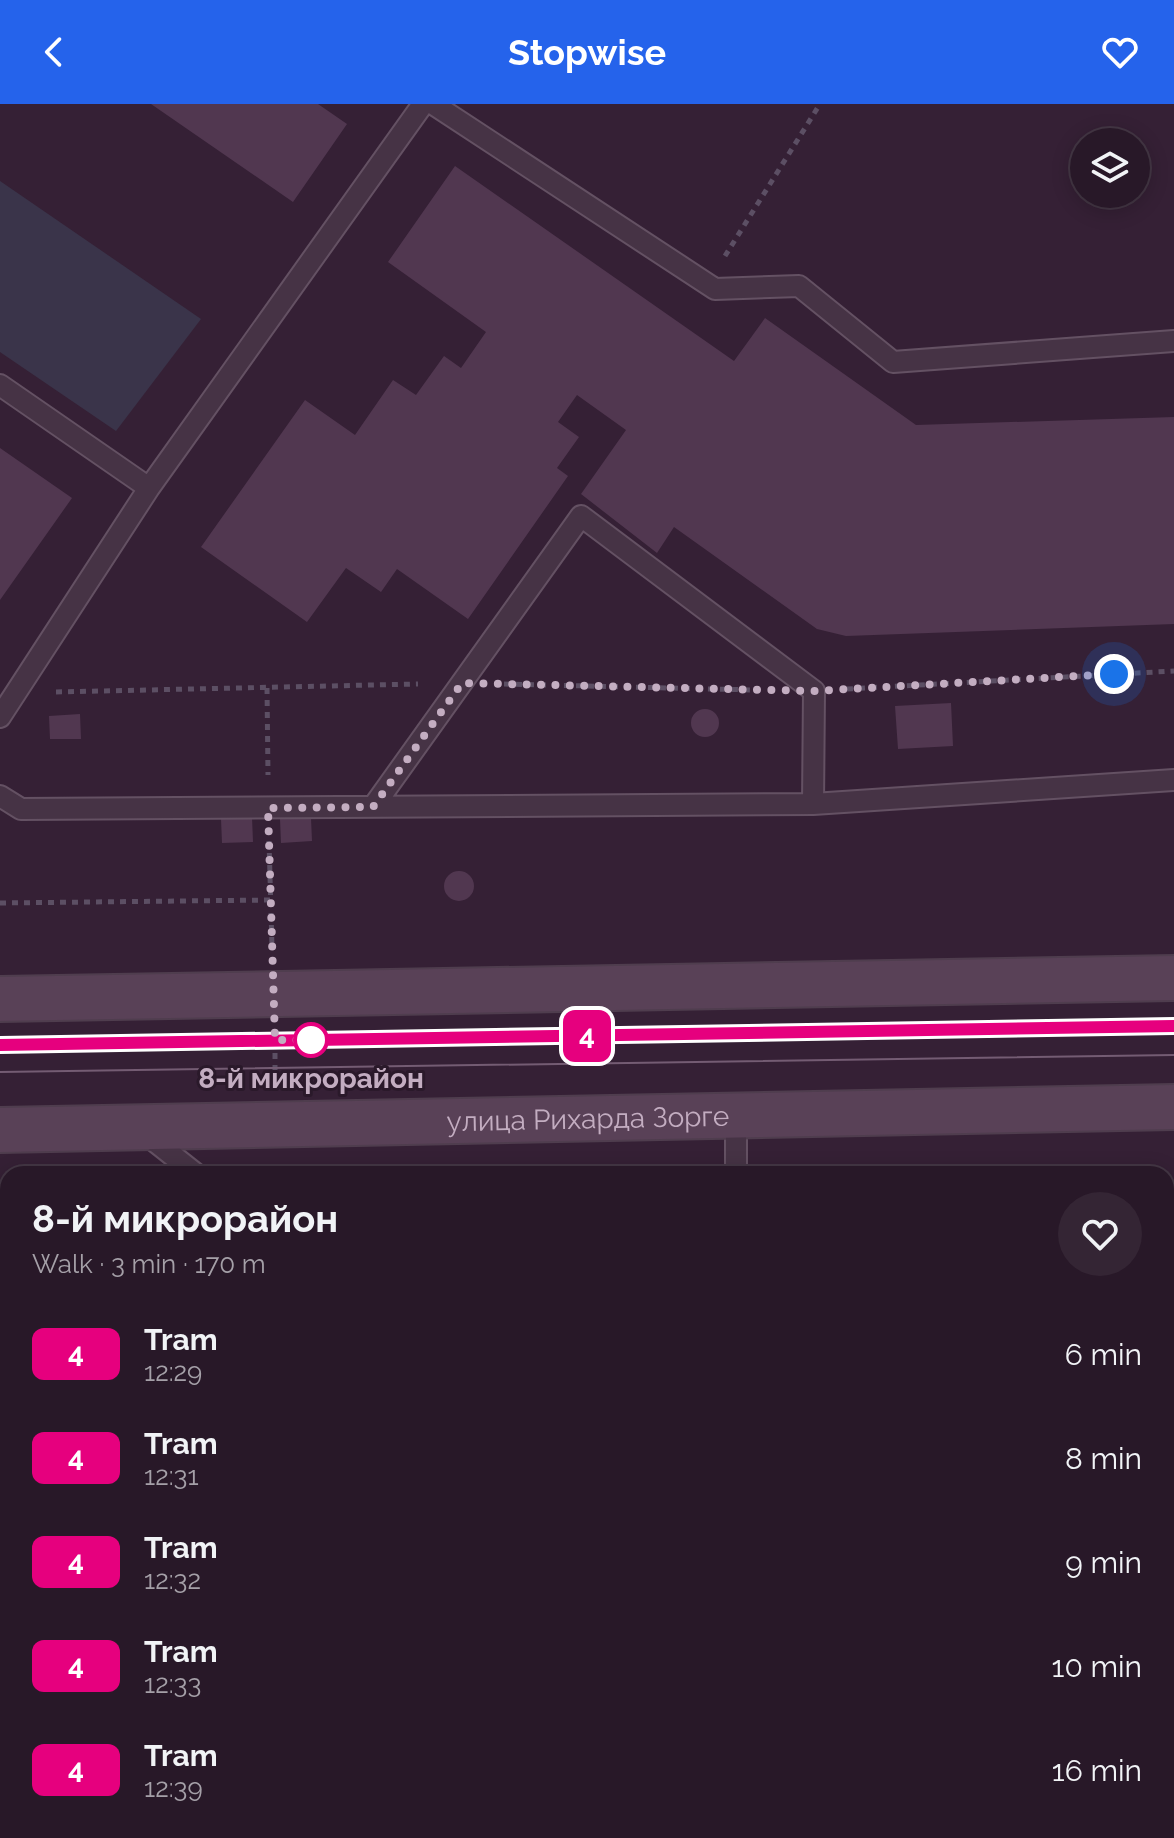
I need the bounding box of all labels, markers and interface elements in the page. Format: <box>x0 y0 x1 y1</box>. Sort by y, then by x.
icon: back <box>32 30 76 74</box>
icon: heart <box>1098 30 1142 74</box>
text: Stopwise <box>508 31 666 73</box>
map controls <box>1070 128 1150 208</box>
button: layers <box>1070 128 1150 208</box>
your location <box>1094 654 1134 694</box>
line badge: 4 <box>561 1010 613 1062</box>
text: 4 <box>579 1019 595 1052</box>
marker: 8-й микрорайон <box>294 1023 328 1057</box>
place label: 8-й микрорайон <box>198 1062 424 1095</box>
street label: улица Рихарда Зорге <box>446 1099 729 1138</box>
button: heart <box>1058 1192 1142 1276</box>
text: 8-й микрорайон <box>32 1196 338 1241</box>
text: Walk · 3 min · 170 m <box>32 1249 266 1279</box>
text: Tram <box>144 1322 218 1357</box>
text: 4 <box>68 1337 84 1370</box>
text: 6 min <box>1065 1337 1142 1372</box>
text: 12:29 <box>144 1357 202 1387</box>
text: Tram <box>144 1426 218 1461</box>
text: 4 <box>68 1441 84 1474</box>
text: 8 min <box>1065 1441 1142 1476</box>
text: 12:31 <box>144 1461 199 1491</box>
text: Tram <box>144 1530 218 1565</box>
text: 4 <box>68 1545 84 1578</box>
text: 9 min <box>1065 1545 1142 1580</box>
text: 12:32 <box>144 1565 201 1595</box>
text: Tram <box>144 1634 218 1669</box>
text: 4 <box>68 1649 84 1682</box>
text: 10 min <box>1052 1649 1142 1684</box>
text: 12:33 <box>144 1669 201 1699</box>
text: Tram <box>144 1738 218 1773</box>
text: 4 <box>68 1753 84 1786</box>
text: 16 min <box>1052 1753 1142 1788</box>
text: 12:39 <box>144 1773 203 1803</box>

